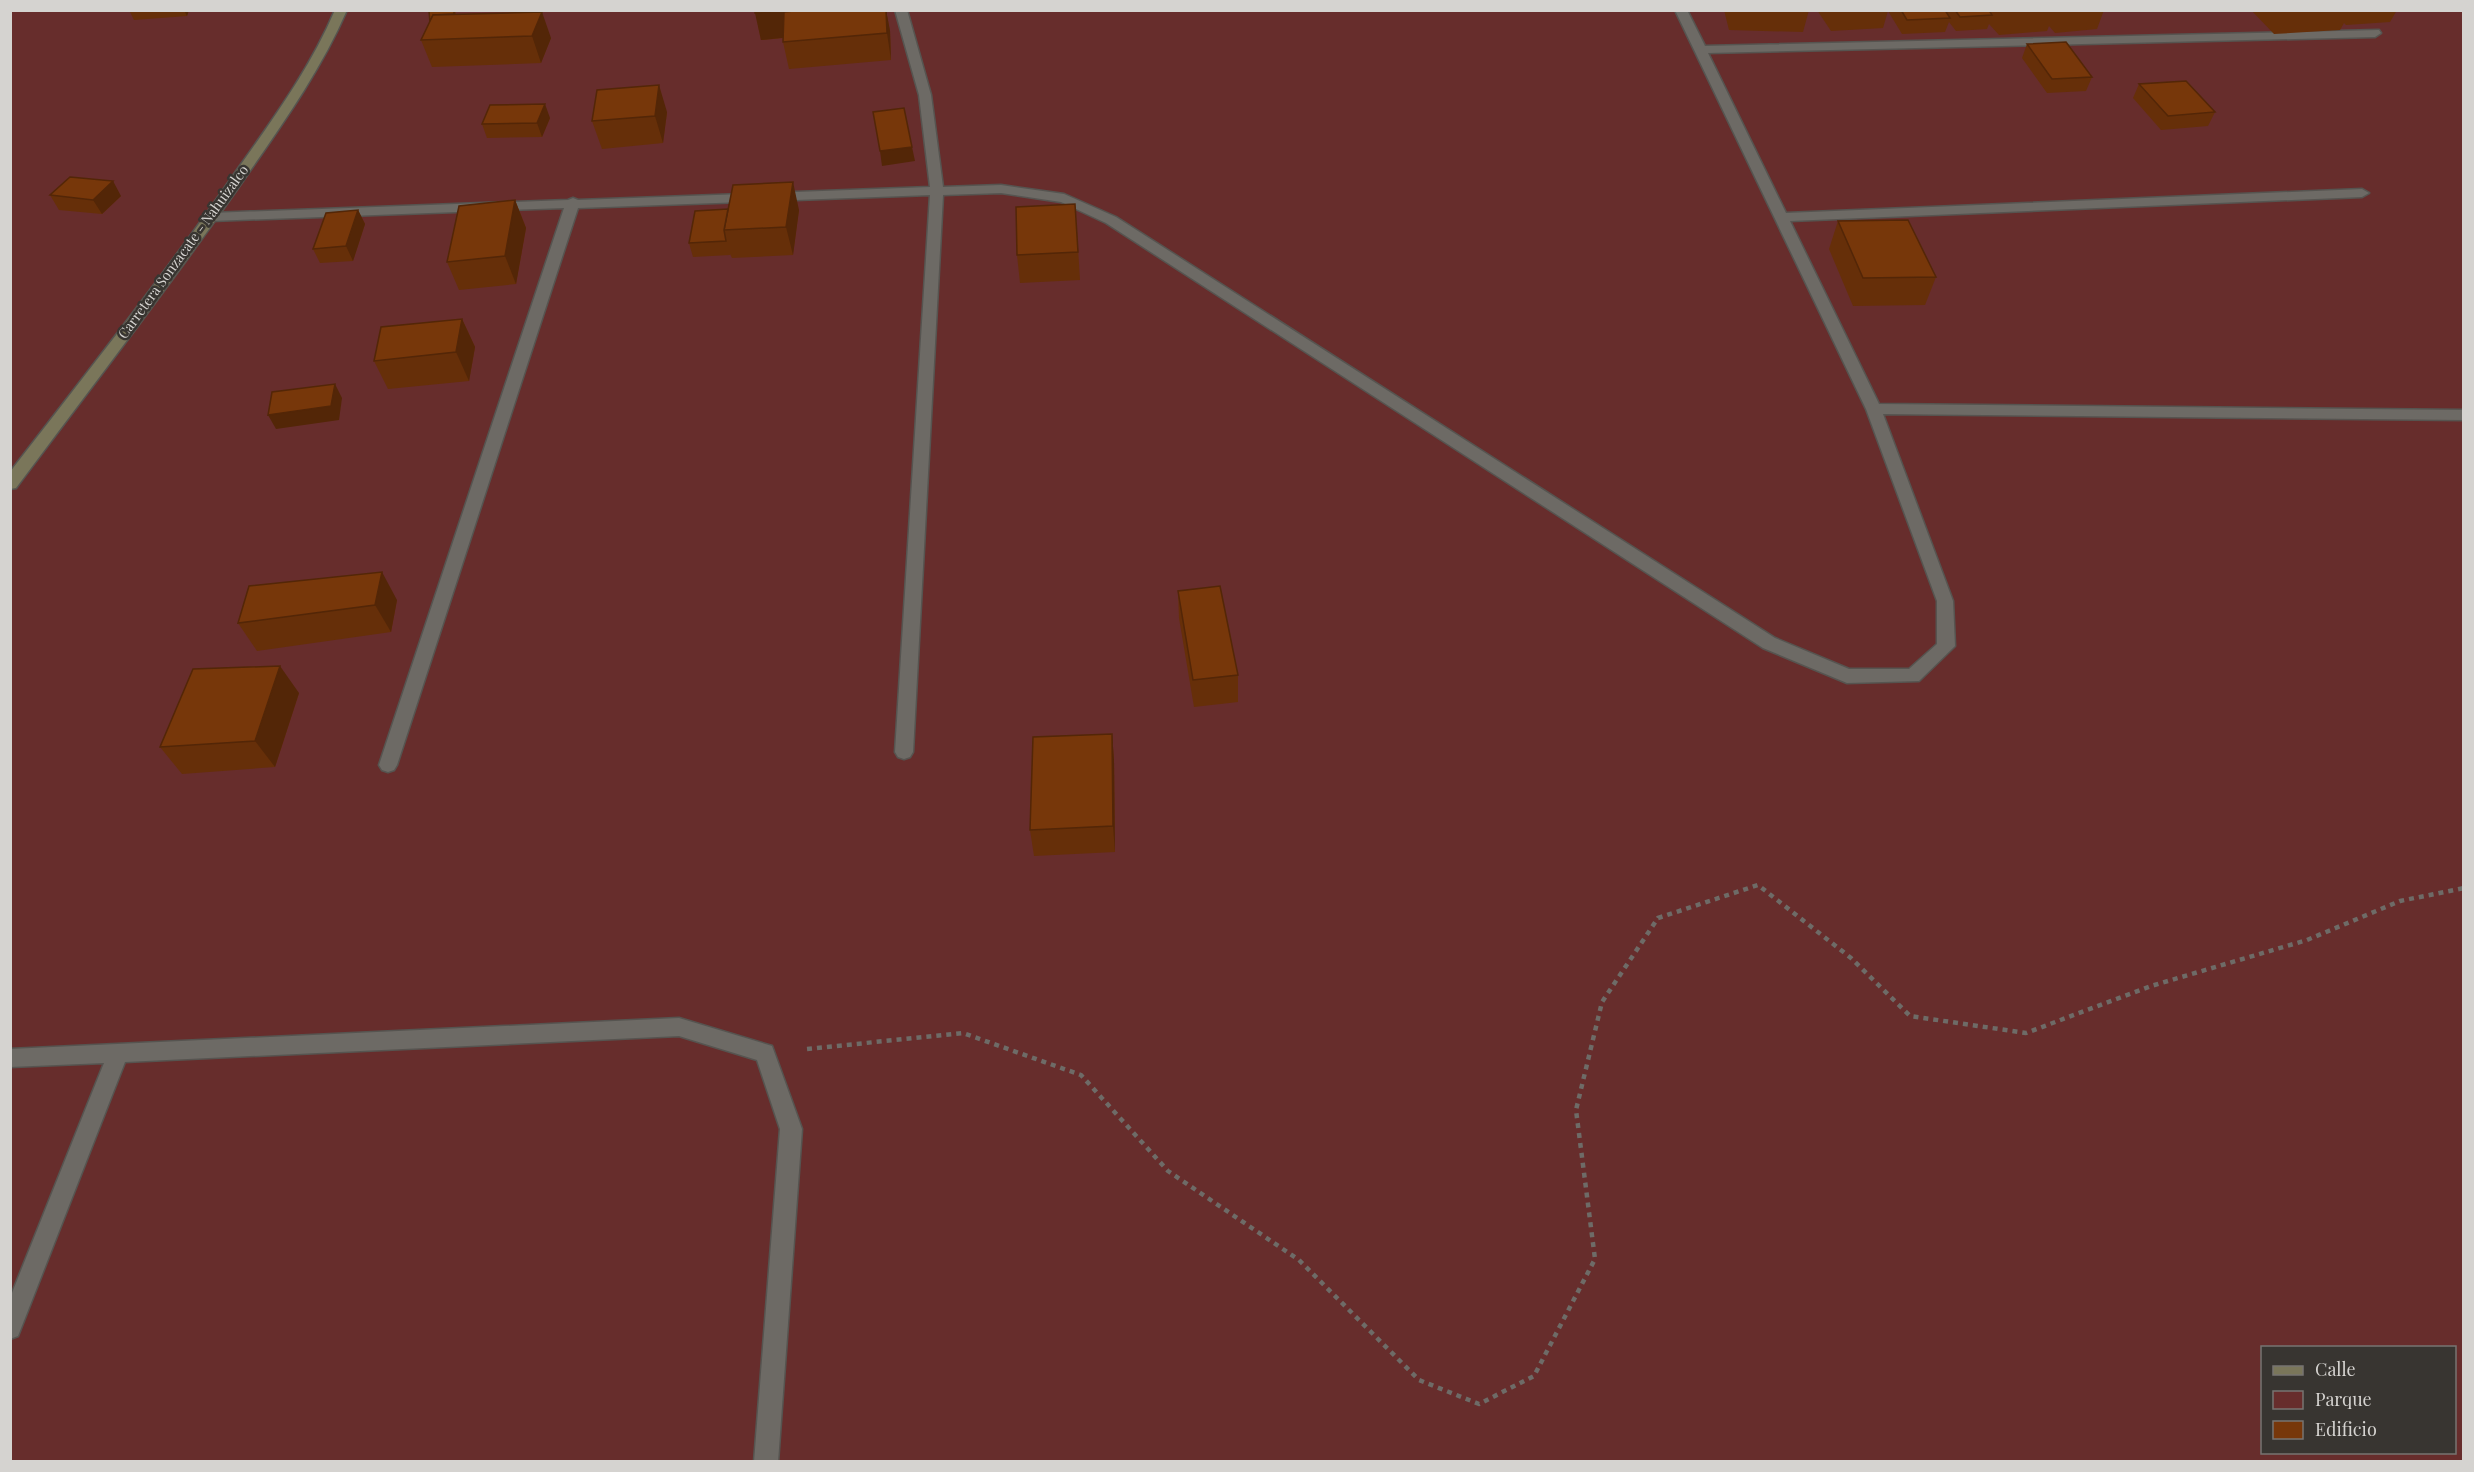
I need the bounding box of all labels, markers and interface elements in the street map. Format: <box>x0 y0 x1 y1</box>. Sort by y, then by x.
street label: Carretera Sonzacate - Nahuizalco <box>113 161 252 342</box>
legend <box>2261 1346 2456 1454</box>
text: Calle <box>2315 1357 2356 1381</box>
text: Parque <box>2315 1387 2372 1411</box>
text: Edificio <box>2315 1417 2377 1441</box>

